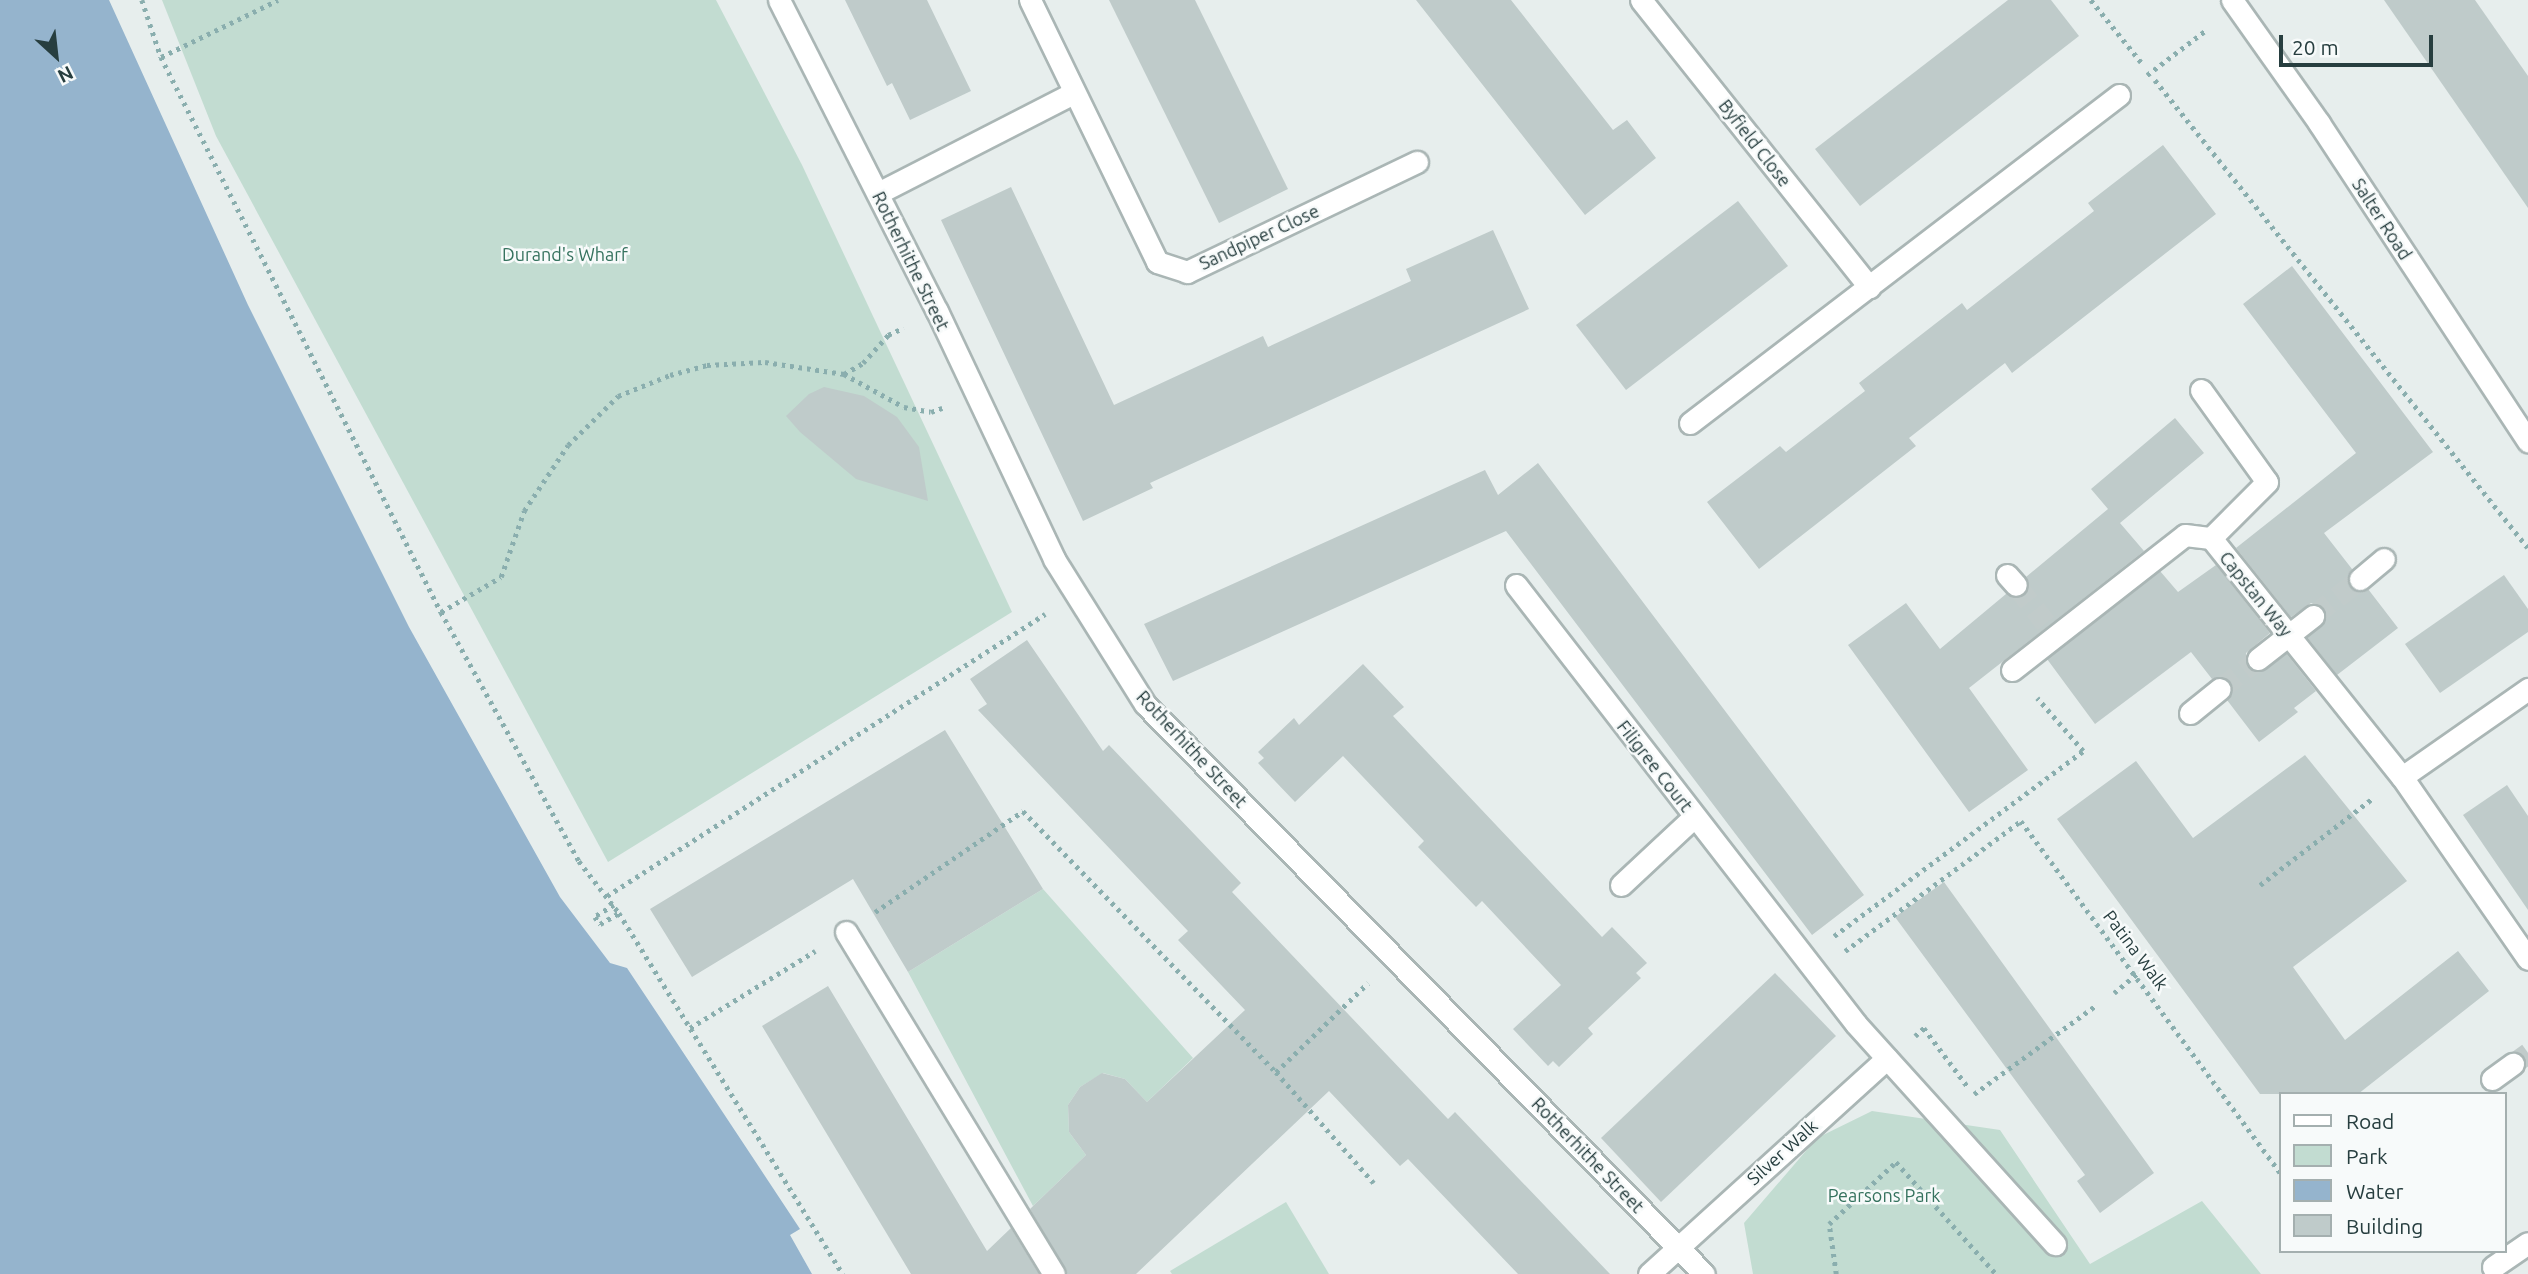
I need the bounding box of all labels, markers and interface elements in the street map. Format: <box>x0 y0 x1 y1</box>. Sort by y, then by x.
north arrow <box>21 21 91 91</box>
scale bar <box>2283 21 2437 65</box>
text: 20 m <box>2292 35 2339 59</box>
text: N <box>54 62 77 88</box>
street label: Byfield Close <box>1714 95 1796 191</box>
street label: Salter Road <box>2348 174 2416 264</box>
street label: Rotherhithe Street <box>868 188 954 334</box>
street label: Sandpiper Close <box>1196 200 1322 274</box>
park label: Durand's Wharf <box>502 243 628 265</box>
street label: Capstan Way <box>2215 547 2297 641</box>
street label: Rotherhithe Street <box>1132 686 1252 812</box>
street label: Filigree Court <box>1613 716 1697 816</box>
street label: Patina Walk <box>2099 906 2173 994</box>
legend <box>2280 1092 2507 1253</box>
street label: Rotherhithe Street <box>1527 1093 1649 1217</box>
text: Road <box>2346 1109 2394 1133</box>
street label: Silver Walk <box>1742 1115 1822 1189</box>
text: Park <box>2346 1144 2388 1168</box>
text: Water <box>2346 1179 2404 1203</box>
park label: Pearsons Park <box>1828 1184 1940 1206</box>
text: Building <box>2346 1214 2423 1238</box>

